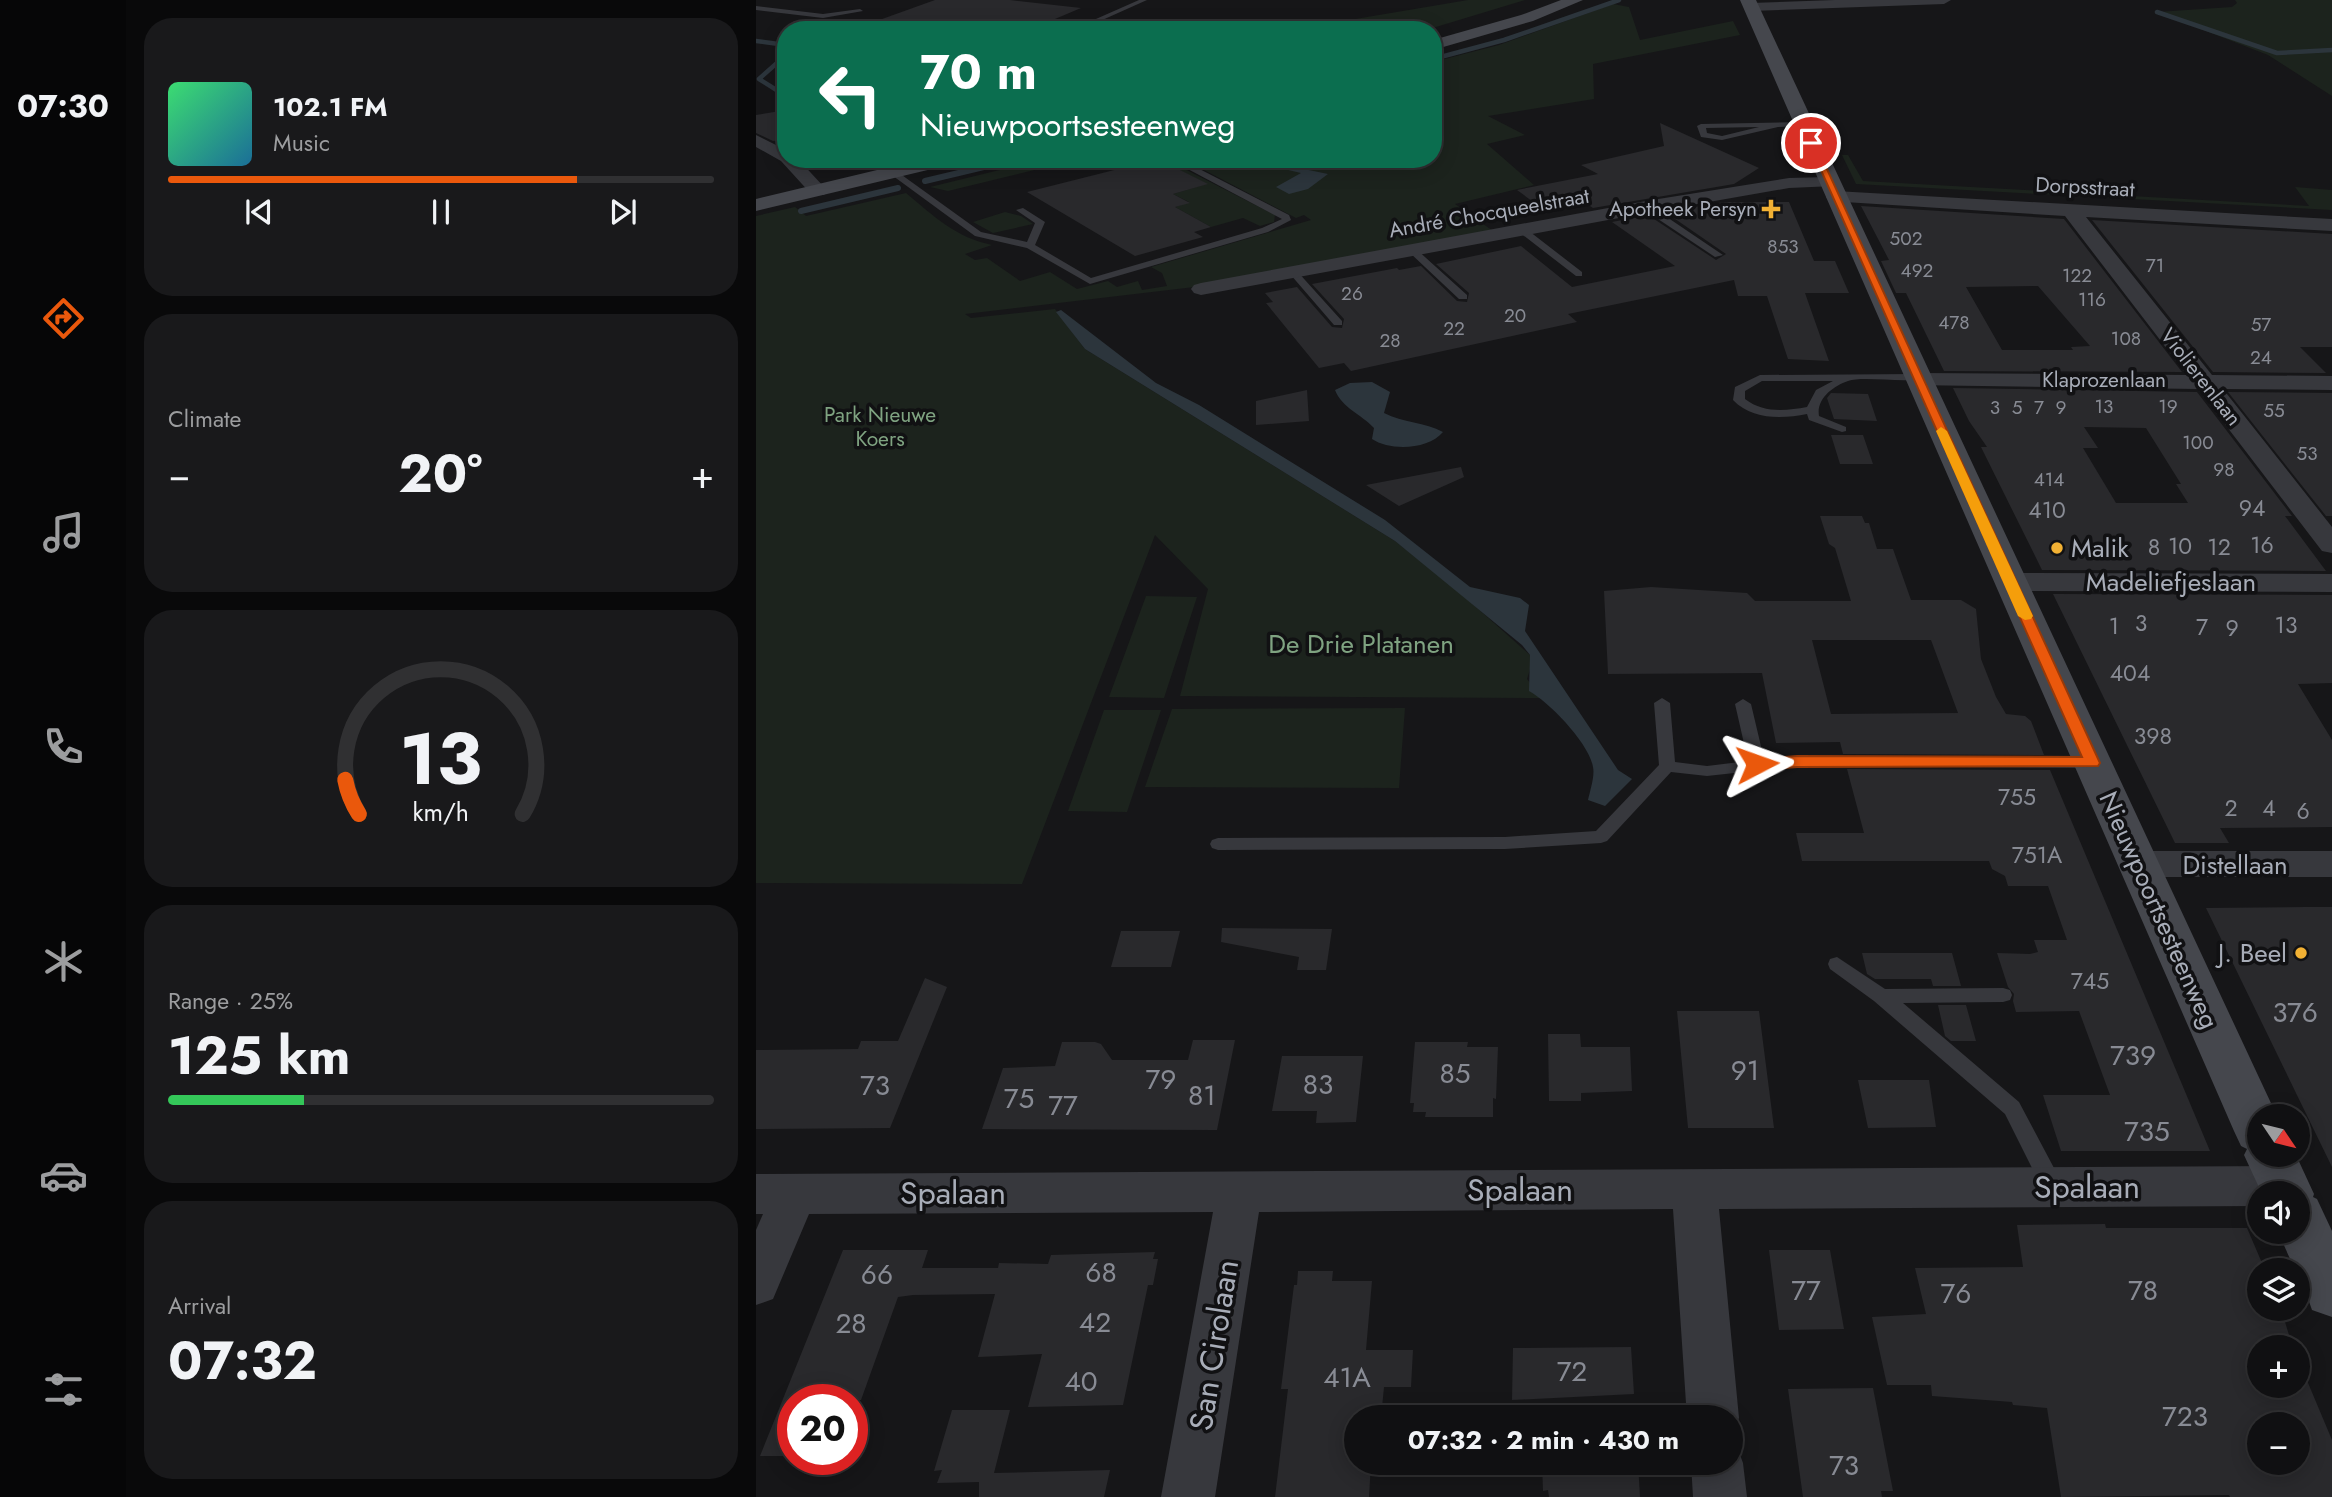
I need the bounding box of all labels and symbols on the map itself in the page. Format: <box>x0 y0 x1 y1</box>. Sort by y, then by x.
pin <box>1781 113 1841 173</box>
street label: Dorpsstraat <box>2035 169 2135 205</box>
street label: André Chocqueelstraat <box>1386 181 1592 245</box>
place label: Apotheek Persyn <box>1609 194 1757 224</box>
marker: Apotheek Persyn <box>1763 201 1779 217</box>
house number: 502 <box>1890 225 1922 252</box>
house number: 853 <box>1767 233 1799 260</box>
house number: 71 <box>2146 252 2164 279</box>
house number: 492 <box>1901 257 1933 284</box>
house number: 122 <box>2062 262 2092 289</box>
house number: 26 <box>1341 280 1363 307</box>
house number: 116 <box>2078 286 2106 313</box>
house number: 20 <box>1504 302 1526 329</box>
house number: 478 <box>1938 309 1970 336</box>
house number: 57 <box>2251 311 2271 338</box>
house number: 22 <box>1443 315 1465 342</box>
street label: Violierenlaan <box>2153 322 2249 432</box>
house number: 108 <box>2111 325 2141 352</box>
house number: 28 <box>1379 327 1401 354</box>
house number: 24 <box>2250 344 2272 371</box>
street label: Klaprozenlaan <box>2042 365 2166 395</box>
house number: 13 <box>2095 393 2113 420</box>
house number: 19 <box>2158 393 2178 420</box>
house number: 3 <box>1990 394 2000 421</box>
house number: 5 <box>2012 394 2022 421</box>
house number: 7 <box>2034 394 2044 421</box>
house number: 9 <box>2056 394 2066 421</box>
house number: 55 <box>2263 397 2285 424</box>
park label: Park Nieuwe Koers <box>824 400 936 454</box>
house number: 100 <box>2182 429 2214 456</box>
house number: 53 <box>2296 440 2318 467</box>
house number: 98 <box>2213 456 2235 483</box>
house number: 414 <box>2034 466 2064 493</box>
house number: 94 <box>2239 491 2265 525</box>
house number: 410 <box>2028 493 2066 527</box>
house number: 16 <box>2250 528 2274 562</box>
place label: Malik <box>2071 529 2129 567</box>
house number: 10 <box>2168 529 2192 563</box>
house number: 8 <box>2148 530 2160 564</box>
house number: 12 <box>2207 530 2231 564</box>
marker: Malik <box>2049 540 2065 556</box>
street label: Madeliefjeslaan <box>2086 563 2256 601</box>
house number: 3 <box>2135 606 2147 640</box>
house number: 13 <box>2275 608 2297 642</box>
house number: 1 <box>2109 609 2119 643</box>
house number: 7 <box>2196 610 2208 644</box>
house number: 9 <box>2225 611 2239 645</box>
park label: De Drie Platanen <box>1268 625 1454 663</box>
house number: 404 <box>2110 656 2150 690</box>
house number: 398 <box>2134 719 2172 753</box>
position arrow <box>1720 727 1794 801</box>
house number: 755 <box>1998 780 2036 814</box>
street label: Nieuwpoortsesteenweg <box>2090 785 2228 1035</box>
house number: 2 <box>2224 791 2238 825</box>
house number: 4 <box>2262 791 2276 825</box>
house number: 6 <box>2296 794 2310 828</box>
house number: 751A <box>2012 838 2063 872</box>
street label: Distellaan <box>2182 846 2288 884</box>
place label: J. Beel <box>2215 934 2287 972</box>
marker: J. Beel <box>2293 945 2309 961</box>
house number: 745 <box>2071 964 2109 998</box>
house number: 376 <box>2272 992 2318 1033</box>
house number: 739 <box>2110 1035 2156 1076</box>
house number: 91 <box>1731 1050 1759 1091</box>
house number: 85 <box>1439 1053 1471 1094</box>
house number: 79 <box>1146 1059 1176 1100</box>
house number: 83 <box>1303 1064 1333 1105</box>
house number: 73 <box>860 1065 890 1106</box>
house number: 81 <box>1188 1075 1216 1116</box>
house number: 75 <box>1004 1078 1034 1119</box>
house number: 77 <box>1048 1085 1078 1126</box>
north arrow <box>2247 1104 2310 1167</box>
house number: 735 <box>2124 1111 2170 1152</box>
street label: Spalaan <box>2034 1164 2140 1210</box>
street label: Spalaan <box>1467 1167 1573 1213</box>
street label: Spalaan <box>900 1170 1006 1216</box>
house number: 68 <box>1085 1252 1117 1293</box>
house number: 66 <box>861 1254 893 1295</box>
street label: San Cirolaan <box>1178 1256 1250 1434</box>
house number: 77 <box>1791 1270 1821 1311</box>
house number: 78 <box>2128 1270 2158 1311</box>
house number: 76 <box>1941 1273 1971 1314</box>
house number: 42 <box>1079 1302 1111 1343</box>
house number: 28 <box>835 1303 867 1344</box>
house number: 72 <box>1557 1351 1587 1392</box>
house number: 41A <box>1323 1357 1371 1398</box>
house number: 40 <box>1064 1361 1098 1402</box>
speed limit sign: 20 <box>777 1384 868 1475</box>
house number: 723 <box>2162 1396 2208 1437</box>
house number: 73 <box>1829 1445 1859 1486</box>

